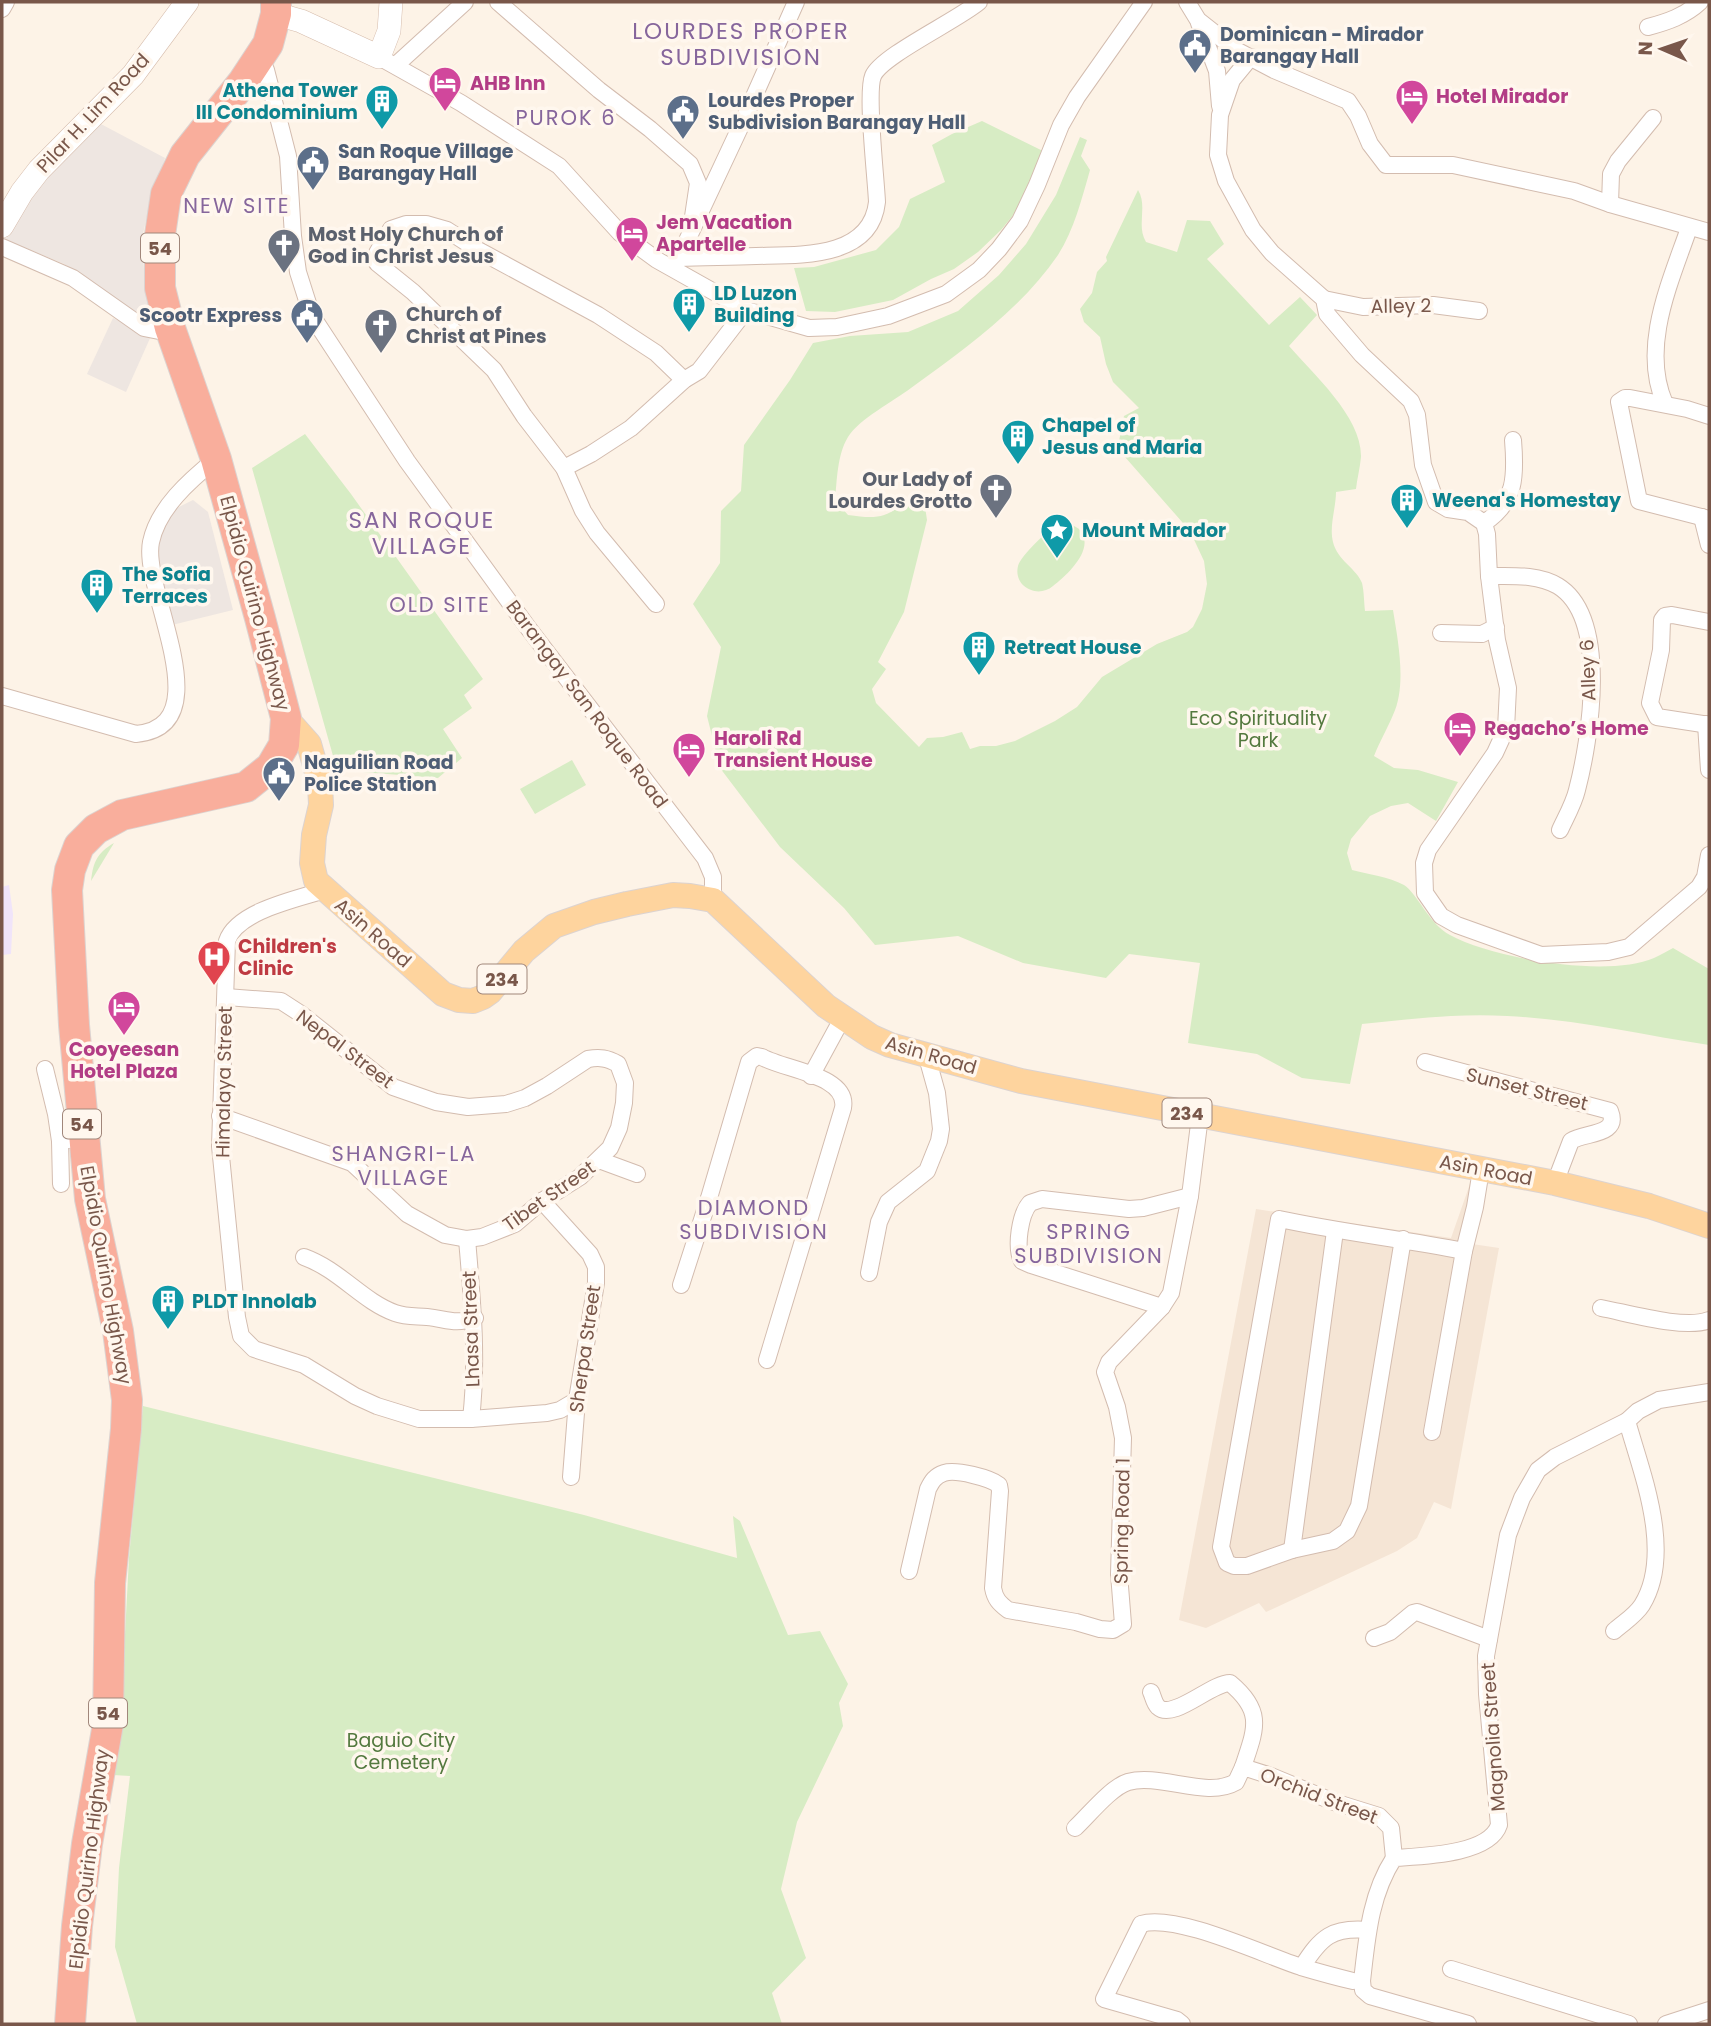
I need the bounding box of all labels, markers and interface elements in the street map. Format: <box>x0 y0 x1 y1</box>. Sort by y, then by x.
north arrow <box>1627 14 1697 84</box>
district label: LOURDES PROPER SUBDIVISION <box>632 15 850 73</box>
place label: Dominican - Mirador Barangay Hall <box>1220 21 1424 70</box>
public building icon: Dominican - Mirador Barangay Hall <box>1176 26 1214 75</box>
text: N <box>1632 41 1659 56</box>
street label: Pilar H. Lim Road <box>30 47 156 179</box>
hotel icon: AHB Inn <box>426 64 464 113</box>
place label: AHB Inn <box>470 70 546 97</box>
place label: Athena Tower III Condominium <box>196 77 358 126</box>
hotel icon: Hotel Mirador <box>1393 77 1431 126</box>
building icon: Athena Tower III Condominium <box>363 82 401 131</box>
place label: Hotel Mirador <box>1436 83 1568 110</box>
place label: Lourdes Proper Subdivision Barangay Hall <box>708 87 966 136</box>
public building icon: Lourdes Proper Subdivision Barangay Hall <box>664 92 702 141</box>
district label: PUROK 6 <box>515 103 617 132</box>
place label: San Roque Village Barangay Hall <box>338 138 514 187</box>
public building icon: San Roque Village Barangay Hall <box>294 143 332 192</box>
district label: NEW SITE <box>183 191 291 220</box>
place label: Jem Vacation Apartelle <box>656 209 792 258</box>
hotel icon: Jem Vacation Apartelle <box>613 214 651 263</box>
place label: Most Holy Church of God in Christ Jesus <box>308 221 503 270</box>
church icon: Most Holy Church of God in Christ Jesus <box>265 226 303 275</box>
road number: 54 <box>141 234 179 262</box>
place label: LD Luzon Building <box>714 280 797 329</box>
building icon: LD Luzon Building <box>670 285 708 334</box>
street label: Alley 2 <box>1370 292 1432 320</box>
public building icon: Scootr Express <box>288 296 326 345</box>
place label: Church of Christ at Pines <box>406 301 547 350</box>
place label: Scootr Express <box>139 302 282 329</box>
church icon: Church of Christ at Pines <box>362 306 400 355</box>
place label: Chapel of Jesus and Maria <box>1042 412 1202 461</box>
building icon: Chapel of Jesus and Maria <box>999 417 1037 466</box>
place label: Our Lady of Lourdes Grotto <box>828 466 972 515</box>
church icon: Our Lady of Lourdes Grotto <box>977 471 1015 520</box>
building icon: Weena's Homestay <box>1388 481 1426 530</box>
place label: Weena's Homestay <box>1432 487 1622 514</box>
street label: Elpidio Quirino Highway <box>213 492 297 714</box>
district label: SAN ROQUE VILLAGE <box>349 504 495 562</box>
place icon: Mount Mirador <box>1038 511 1076 560</box>
place label: Mount Mirador <box>1082 517 1226 544</box>
place label: The Sofia Terraces <box>122 561 211 610</box>
building icon: The Sofia Terraces <box>78 566 116 615</box>
district label: OLD SITE <box>389 590 491 619</box>
street label: Barangay San Roque Road <box>500 594 674 814</box>
building icon: Retreat House <box>960 628 998 677</box>
place label: Retreat House <box>1004 634 1142 661</box>
street label: Alley 6 <box>1573 639 1603 701</box>
park label: Eco Spirituality Park <box>1189 705 1327 754</box>
hotel icon: Regacho’s Home <box>1441 709 1479 758</box>
place label: Regacho’s Home <box>1484 715 1649 742</box>
place label: Haroli Rd Transient House <box>714 725 873 774</box>
hotel icon: Haroli Rd Transient House <box>670 730 708 779</box>
place label: Naguilian Road Police Station <box>304 749 454 798</box>
public building icon: Naguilian Road Police Station <box>260 754 298 803</box>
street label: Asin Road <box>329 892 417 974</box>
place label: Children's Clinic <box>238 933 337 982</box>
hospital icon: Children's Clinic <box>195 938 233 987</box>
road number: 234 <box>477 964 526 994</box>
hotel icon: Cooyeesan Hotel Plaza <box>105 988 143 1037</box>
street label: Nepal Street <box>290 1003 400 1095</box>
street label: Himalaya Street <box>209 1006 239 1158</box>
street label: Asin Road <box>882 1029 980 1081</box>
place label: Cooyeesan Hotel Plaza <box>69 1036 179 1085</box>
street label: Sunset Street <box>1463 1061 1591 1117</box>
road number: 234 <box>1162 1098 1212 1128</box>
road number: 54 <box>63 1110 101 1139</box>
district label: SHANGRI-LA VILLAGE <box>332 1139 476 1192</box>
street label: Asin Road <box>1437 1148 1535 1192</box>
street label: Tibet Street <box>497 1154 601 1238</box>
street label: Elpidio Quirino Highway <box>73 1164 139 1387</box>
district label: DIAMOND SUBDIVISION <box>679 1193 829 1246</box>
district label: SPRING SUBDIVISION <box>1014 1217 1164 1270</box>
street label: Lhasa Street <box>455 1270 487 1388</box>
building icon: PLDT Innolab <box>149 1282 187 1331</box>
street label: Sherpa Street <box>563 1283 607 1415</box>
place label: PLDT Innolab <box>192 1288 317 1315</box>
street label: Spring Road 1 <box>1107 1458 1137 1584</box>
street label: Magnolia Street <box>1474 1662 1512 1812</box>
road number: 54 <box>89 1698 127 1728</box>
park label: Baguio City Cemetery <box>347 1727 455 1776</box>
street label: Elpidio Quirino Highway <box>62 1747 116 1971</box>
street label: Orchid Street <box>1256 1761 1382 1831</box>

